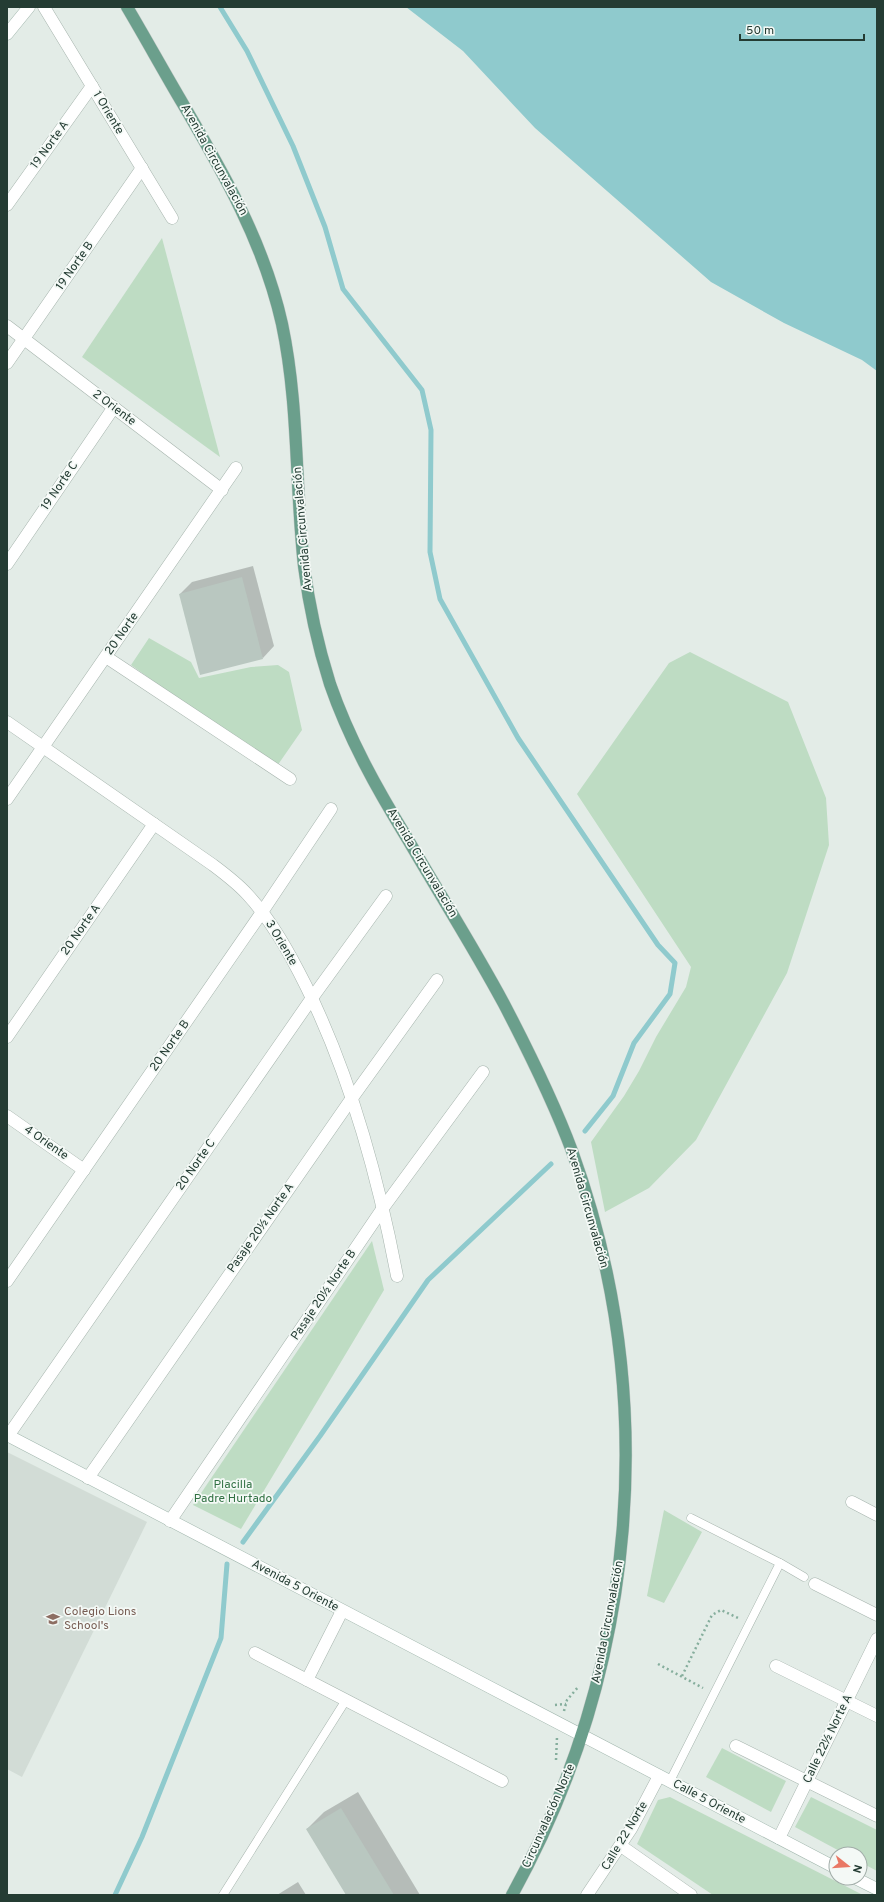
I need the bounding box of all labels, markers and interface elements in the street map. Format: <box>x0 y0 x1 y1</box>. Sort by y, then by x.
scale bar <box>740 16 864 42</box>
text: 50 m <box>746 23 774 39</box>
street label: 1 Oriente <box>89 88 127 138</box>
street label: Avenida Circunvalación <box>177 102 251 218</box>
street label: 19 Norte A <box>27 118 73 172</box>
street label: 19 Norte B <box>52 238 98 294</box>
street label: 2 Oriente <box>89 386 139 430</box>
street label: 19 Norte C <box>38 458 82 514</box>
street label: Avenida Circunvalación <box>290 466 316 592</box>
street label: 20 Norte <box>101 609 143 659</box>
street label: Avenida Circunvalación <box>383 805 461 921</box>
street label: 20 Norte A <box>57 901 105 959</box>
street label: 3 Oriente <box>261 917 301 969</box>
street label: 20 Norte B <box>146 1017 194 1075</box>
street label: 4 Oriente <box>21 1122 71 1164</box>
street label: 20 Norte C <box>172 1136 220 1194</box>
street label: Avenida Circunvalación <box>562 1146 612 1270</box>
street label: Pasaje 20½ Norte A <box>224 1180 298 1276</box>
street label: Pasaje 20½ Norte B <box>288 1246 360 1344</box>
park label: Placilla Padre Hurtado <box>194 1477 273 1507</box>
street label: Avenida 5 Oriente <box>249 1556 341 1616</box>
street label: Avenida Circunvalación <box>588 1559 628 1685</box>
place label: Colegio Lions School's <box>64 1604 136 1634</box>
school or university icon: Colegio Lions School's <box>45 1611 61 1627</box>
street label: Calle 22½ Norte A <box>799 1692 857 1786</box>
street label: Circunvalación Norte <box>519 1761 579 1871</box>
street label: Calle 5 Oriente <box>670 1776 748 1828</box>
street label: Calle 22 Norte <box>598 1798 652 1874</box>
north arrow <box>828 1846 868 1886</box>
text: N <box>849 1863 864 1874</box>

